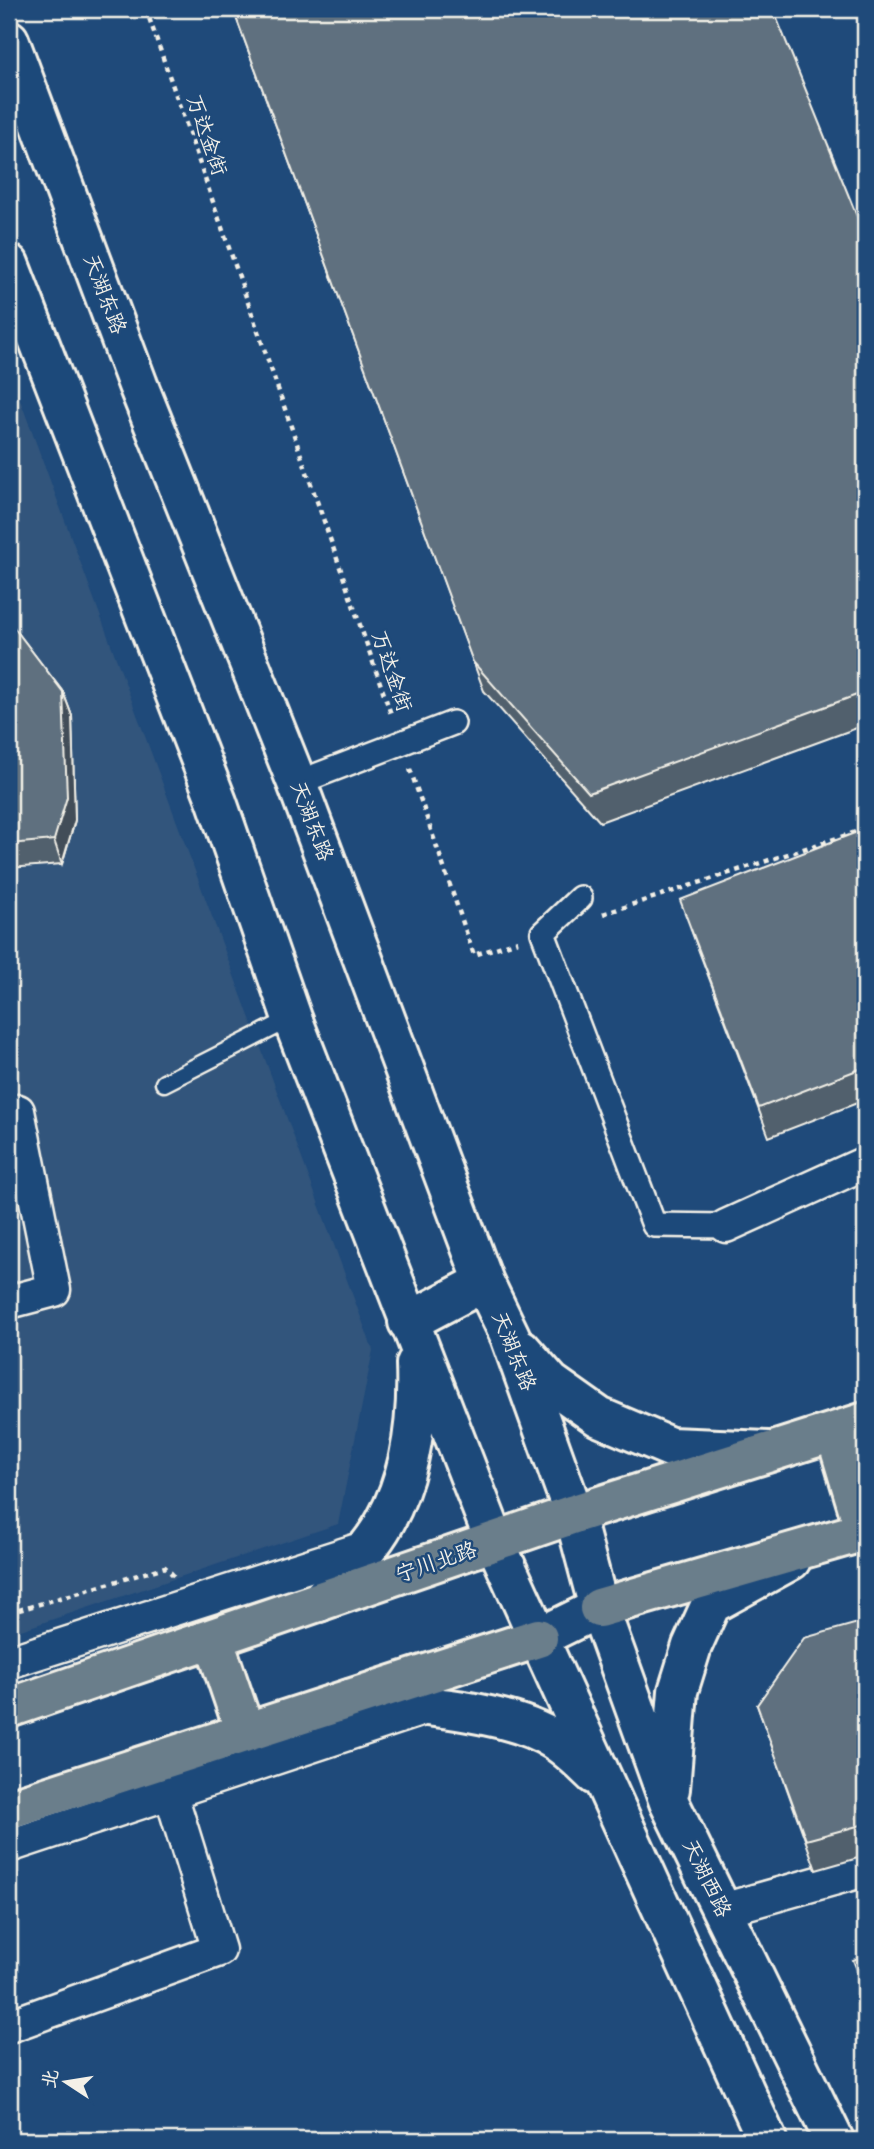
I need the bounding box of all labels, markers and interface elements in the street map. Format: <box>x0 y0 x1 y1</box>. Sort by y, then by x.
street label: 万达金街 <box>181 91 232 179</box>
street label: 天湖东路 <box>78 250 131 338</box>
street label: 万达金街 <box>366 627 417 715</box>
street label: 天湖东路 <box>285 777 338 865</box>
street label: 天湖东路 <box>486 1308 541 1395</box>
street label: 宁川北路 <box>392 1537 480 1588</box>
street label: 天湖西路 <box>677 1835 736 1921</box>
north arrow <box>32 2048 102 2118</box>
text: 北 <box>38 2067 64 2090</box>

